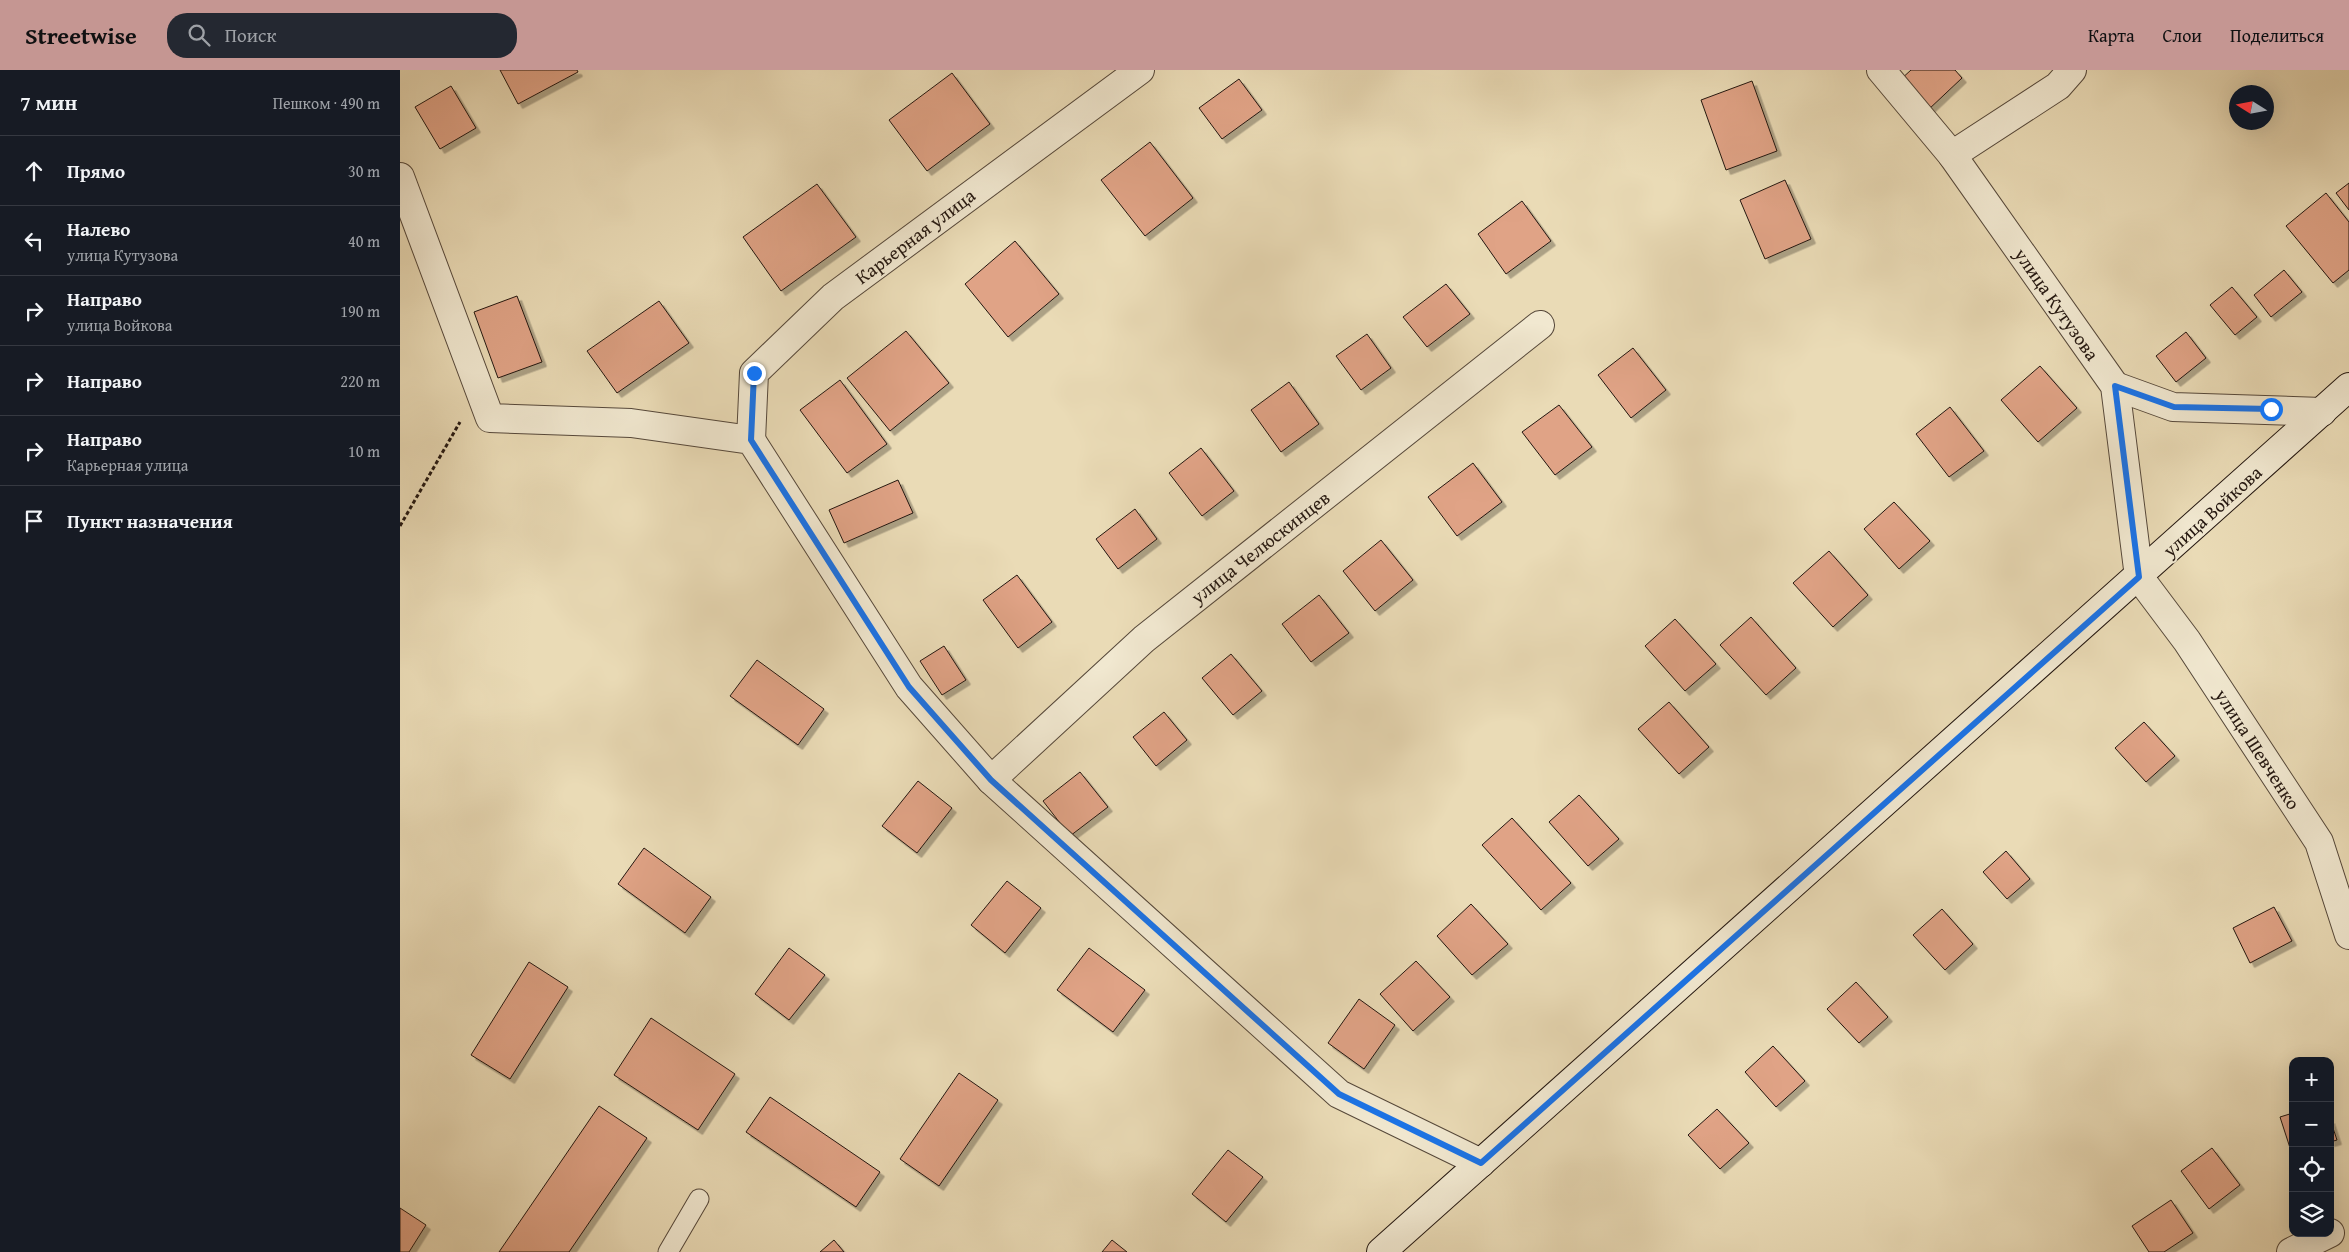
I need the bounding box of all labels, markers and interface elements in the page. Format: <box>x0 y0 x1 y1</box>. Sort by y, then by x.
search box <box>167 13 517 58</box>
text: Streetwise <box>25 18 137 53</box>
icon: search <box>185 21 213 49</box>
text: Поиск <box>225 21 276 49</box>
text: Карта <box>2088 22 2135 49</box>
text: Слои <box>2163 22 2202 49</box>
text: Поделиться <box>2230 22 2324 49</box>
north arrow <box>2229 85 2274 130</box>
text: 7 мин <box>20 87 77 118</box>
text: Пешком · 490 m <box>273 91 380 115</box>
icon: ahead <box>20 157 48 185</box>
text: Прямо <box>67 157 125 185</box>
text: 30 m <box>348 159 380 183</box>
street label: Карьерная улица <box>849 181 981 291</box>
text: Налево <box>67 215 130 243</box>
icon: left <box>20 227 48 255</box>
text: 40 m <box>348 229 380 253</box>
street label: улица Кутузова <box>2007 241 2106 366</box>
text: улица Кутузова <box>67 243 178 267</box>
text: Направо <box>67 285 142 313</box>
icon: right <box>20 297 48 325</box>
text: 190 m <box>340 299 380 323</box>
text: улица Войкова <box>67 313 172 337</box>
route end <box>743 362 766 385</box>
icon: right <box>20 367 48 395</box>
text: Направо <box>67 367 142 395</box>
text: 220 m <box>340 369 380 393</box>
route start <box>2260 398 2283 421</box>
text: Направо <box>67 425 142 453</box>
icon: right <box>20 437 48 465</box>
text: 10 m <box>348 439 380 463</box>
text: Карьерная улица <box>67 453 188 477</box>
street label: улица Войкова <box>2155 459 2268 564</box>
street label: улица Челюскинцев <box>1184 484 1336 611</box>
icon: arrive <box>20 507 48 535</box>
text: Пункт назначения <box>67 507 233 535</box>
street label: улица Шевченко <box>2208 682 2308 815</box>
map controls <box>2289 1057 2334 1237</box>
button: + <box>2289 1057 2334 1102</box>
button: − <box>2289 1102 2334 1147</box>
button: locate <box>2289 1147 2334 1192</box>
button: layers <box>2289 1192 2334 1237</box>

